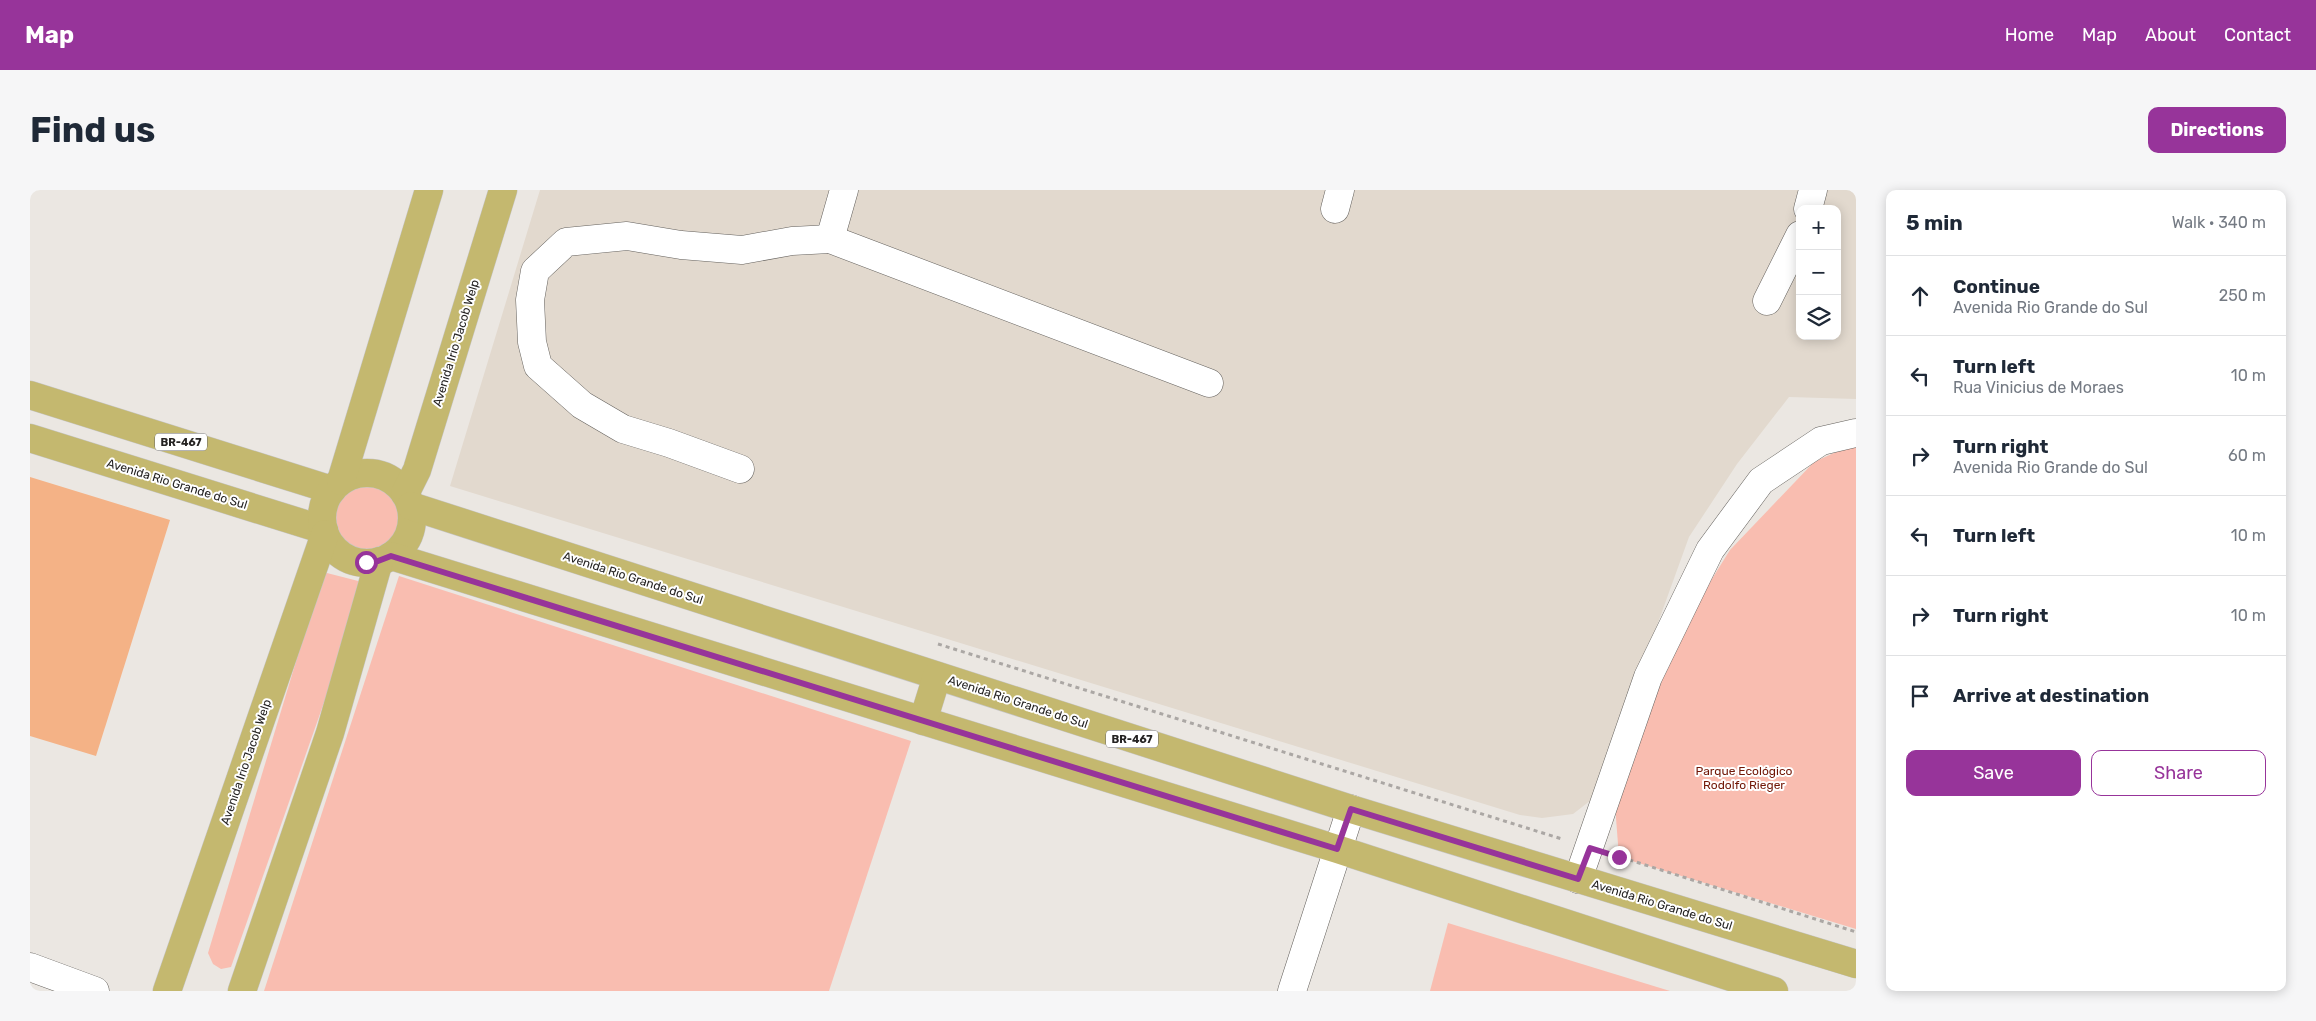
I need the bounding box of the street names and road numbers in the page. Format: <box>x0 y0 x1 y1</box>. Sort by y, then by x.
street label: Avenida Irio Jacob Welp <box>430 278 482 408</box>
road number: BR-467 <box>155 433 207 450</box>
street label: Avenida Rio Grande do Sul <box>105 456 249 512</box>
street label: Avenida Rio Grande do Sul <box>561 549 705 607</box>
street label: Avenida Rio Grande do Sul <box>946 673 1090 731</box>
street label: Avenida Irio Jacob Welp <box>218 697 274 827</box>
road number: BR-467 <box>1106 730 1158 748</box>
street label: Avenida Rio Grande do Sul <box>1590 877 1734 933</box>

